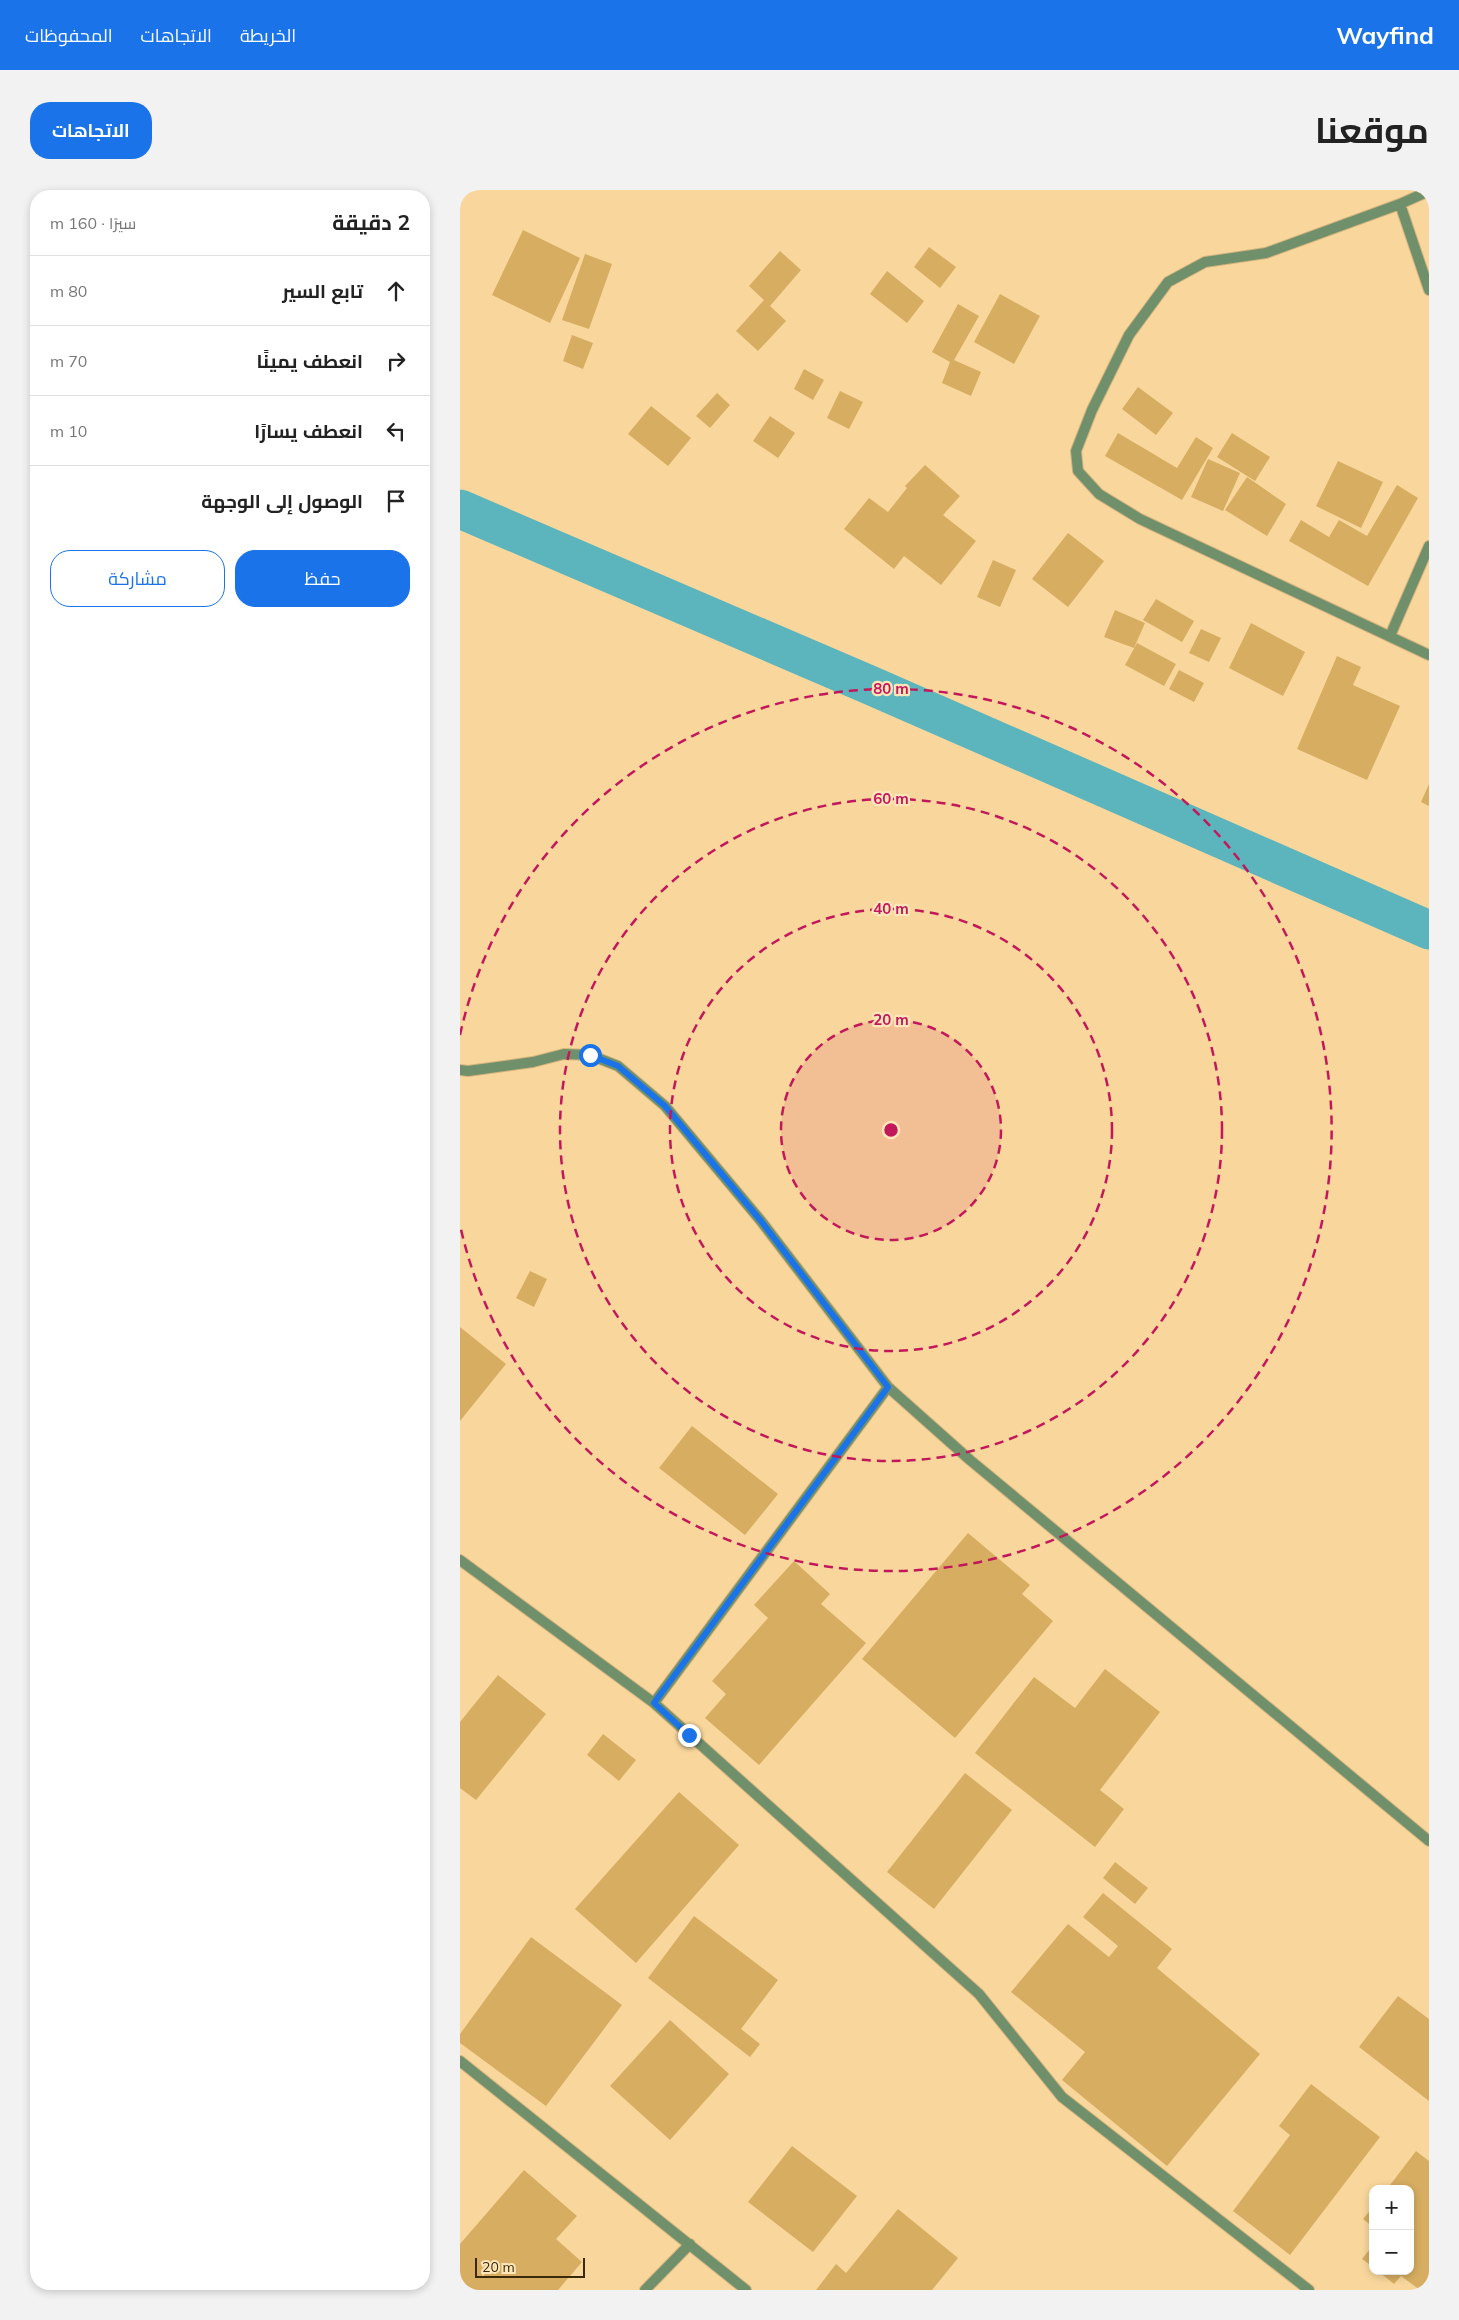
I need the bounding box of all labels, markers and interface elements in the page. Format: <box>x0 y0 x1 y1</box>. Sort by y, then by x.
text: Wayfind <box>1336 20 1434 50</box>
text: المحفوظات <box>25 24 113 47</box>
text: الاتجاهات <box>141 24 212 47</box>
text: الخريطة <box>240 24 296 47</box>
button: الاتجاهات <box>30 102 152 159</box>
text: موقعنا <box>1315 108 1429 152</box>
text: 2 دقيقة <box>332 209 410 235</box>
text: سيرًا · 160 m <box>50 213 136 233</box>
icon: ahead <box>382 277 410 305</box>
text: تابع السير <box>282 279 363 303</box>
text: 80 m <box>50 281 87 301</box>
icon: right <box>382 347 410 375</box>
text: انعطف يمينًا <box>257 349 363 373</box>
text: 70 m <box>50 351 87 371</box>
icon: left <box>382 417 410 445</box>
text: انعطف يسارًا <box>254 419 363 443</box>
text: 10 m <box>50 421 87 441</box>
icon: arrive <box>382 487 410 515</box>
text: الوصول إلى الوجهة <box>201 489 363 513</box>
button: مشاركة <box>50 550 225 607</box>
button: حفظ <box>235 550 410 607</box>
text: 80 m <box>873 679 909 698</box>
text: 60 m <box>873 789 909 808</box>
text: 40 m <box>873 899 909 918</box>
text: 20 m <box>873 1010 909 1029</box>
route start <box>579 1044 602 1067</box>
centre of rings <box>882 1121 900 1139</box>
route end <box>678 1724 701 1747</box>
map controls <box>1369 2185 1414 2275</box>
button: + <box>1369 2185 1414 2230</box>
button: − <box>1369 2230 1414 2275</box>
scale bar <box>475 2255 585 2278</box>
text: 20 m <box>482 2258 515 2276</box>

